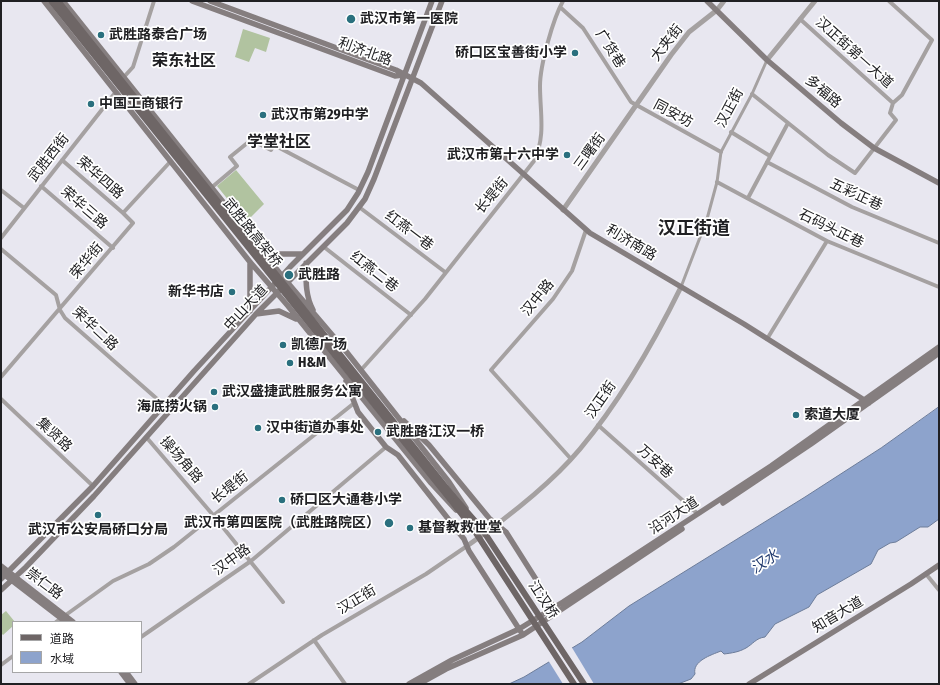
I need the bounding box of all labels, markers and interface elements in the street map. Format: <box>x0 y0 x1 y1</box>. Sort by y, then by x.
place label: 武汉市第一医院 <box>360 11 458 27</box>
marker: 武汉市第一医院 <box>345 13 357 25</box>
street label: 汉正街第一大道 <box>812 14 896 92</box>
street label: 大夹街 <box>647 21 687 65</box>
place label: 武胜路泰合广场 <box>109 27 207 43</box>
street label: 广货巷 <box>592 27 628 71</box>
marker: 武胜路泰合广场 <box>96 30 106 40</box>
street label: 利济北路 <box>336 35 394 69</box>
place label: 硚口区宝善街小学 <box>455 45 567 61</box>
marker: 硚口区宝善街小学 <box>570 48 580 58</box>
district label: 荣东社区 <box>152 52 216 72</box>
street label: 多福路 <box>802 72 844 112</box>
street label: 汉正街 <box>713 86 747 130</box>
place label: 中国工商银行 <box>99 96 183 112</box>
street label: 同安坊 <box>651 97 695 131</box>
marker: 中国工商银行 <box>86 99 96 109</box>
place label: 武汉市第29中学 <box>271 107 369 123</box>
marker: 武汉市第29中学 <box>258 110 268 120</box>
street label: 三曙街 <box>571 130 609 174</box>
street label: 武胜西街 <box>25 131 73 185</box>
district label: 学堂社区 <box>247 133 311 153</box>
place label: 武汉市第十六中学 <box>447 147 559 163</box>
marker: 武汉市第十六中学 <box>562 150 572 160</box>
street label: 荣华四路 <box>73 153 127 203</box>
street label: 长堤街 <box>472 175 512 217</box>
street label: 五彩正巷 <box>827 176 885 214</box>
street label: 荣华三路 <box>57 183 111 233</box>
street label: 武胜路高架桥 <box>219 195 285 271</box>
street label: 石码头正巷 <box>796 206 866 252</box>
street label: 红燕一巷 <box>382 207 436 255</box>
district label: 汉正街道 <box>658 218 730 240</box>
street label: 利济南路 <box>603 221 659 265</box>
street label: 荣华街 <box>67 240 107 282</box>
street label: 红燕二巷 <box>347 248 401 296</box>
place label: 武胜路 <box>298 267 340 283</box>
marker: 武胜路 <box>283 269 295 281</box>
street label: 汉中路 <box>518 276 558 320</box>
street label: 中山大道 <box>221 282 271 334</box>
place label: 新华书店 <box>168 284 224 300</box>
marker: 新华书店 <box>227 287 237 297</box>
street label: 荣华二路 <box>69 304 121 354</box>
place label: 凯德广场 <box>291 337 347 353</box>
marker: 凯德广场 <box>278 340 288 350</box>
place label: H&M <box>298 355 326 371</box>
marker: H&M <box>285 358 295 368</box>
street label: 汉正街 <box>582 378 620 422</box>
place label: 武汉盛捷武胜服务公寓 <box>222 384 362 400</box>
marker: 武汉盛捷武胜服务公寓 <box>209 387 219 397</box>
place label: 海底捞火锅 <box>137 399 207 415</box>
marker: 海底捞火锅 <box>210 402 220 412</box>
place label: 索道大厦 <box>804 407 860 423</box>
marker: 索道大厦 <box>791 410 801 420</box>
street label: 集贤路 <box>33 415 75 455</box>
place label: 汉中街道办事处 <box>266 420 364 436</box>
marker: 汉中街道办事处 <box>253 423 263 433</box>
place label: 武胜路江汉一桥 <box>386 424 484 440</box>
marker: 武胜路江汉一桥 <box>373 427 383 437</box>
street label: 操场角路 <box>156 433 206 487</box>
street label: 万安巷 <box>634 442 676 482</box>
street label: 长堤街 <box>208 468 252 508</box>
place label: 硚口区大通巷小学 <box>290 492 402 508</box>
street label: 沿河大道 <box>646 494 702 538</box>
marker: 硚口区大通巷小学 <box>277 495 287 505</box>
marker: 武汉市公安局硚口分局 <box>93 510 103 520</box>
place label: 武汉市第四医院（武胜路院区） <box>184 515 380 531</box>
marker: 武汉市第四医院（武胜路院区） <box>383 517 395 529</box>
place label: 基督教救世堂 <box>418 520 502 536</box>
place label: 武汉市公安局硚口分局 <box>28 522 168 538</box>
marker: 基督教救世堂 <box>405 523 415 533</box>
street label: 汉中路 <box>210 541 254 579</box>
water label: 汉水 <box>748 546 782 578</box>
street label: 崇仁路 <box>22 565 66 603</box>
street label: 江汉桥 <box>525 578 561 622</box>
street label: 汉正街 <box>335 582 379 618</box>
street label: 知音大道 <box>810 593 866 637</box>
legend <box>12 621 142 673</box>
text: 道路 <box>50 632 74 646</box>
text: 水域 <box>50 652 74 666</box>

